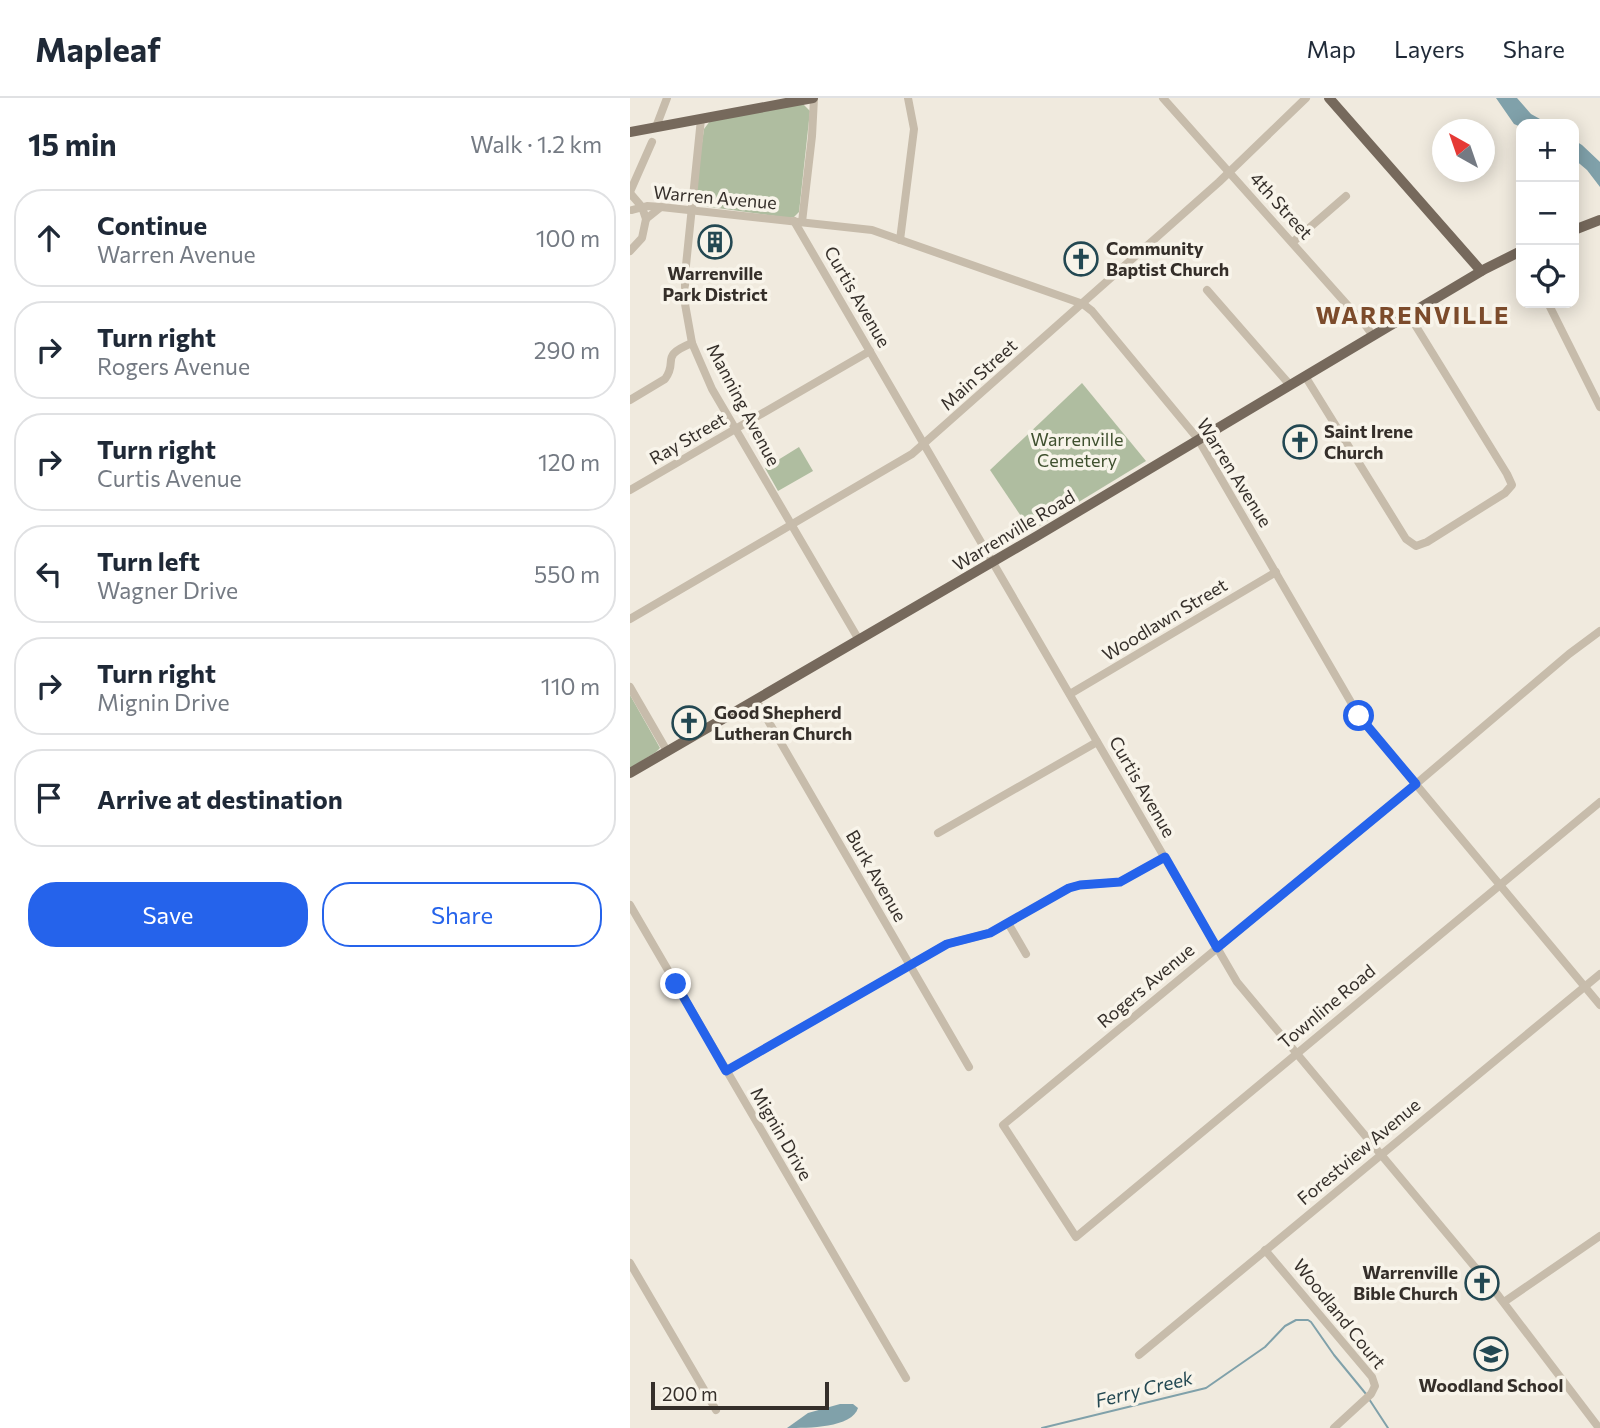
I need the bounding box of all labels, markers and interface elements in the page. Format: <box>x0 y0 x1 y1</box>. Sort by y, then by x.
text: Mapleaf <box>35 28 161 69</box>
text: Map <box>1307 34 1356 63</box>
text: Layers <box>1394 34 1465 63</box>
text: Share <box>1503 34 1565 63</box>
north arrow <box>1432 119 1495 182</box>
map controls <box>1516 119 1579 308</box>
button: + <box>1516 119 1579 182</box>
text: 15 min <box>28 125 117 162</box>
text: Walk · 1.2 km <box>470 130 602 158</box>
street label: 4th Street <box>1246 167 1318 243</box>
street label: Warren Avenue <box>652 181 778 213</box>
button: − <box>1516 182 1579 245</box>
text: Continue <box>97 209 207 240</box>
icon: ahead <box>30 219 68 257</box>
building icon: Warrenville Park District <box>696 223 734 261</box>
text: 100 m <box>536 224 600 252</box>
place label: Community Baptist Church <box>1106 237 1229 280</box>
text: Warren Avenue <box>97 240 256 268</box>
church icon: Community Baptist Church <box>1062 240 1100 278</box>
street label: Curtis Avenue <box>820 242 896 351</box>
button: locate <box>1516 245 1579 308</box>
place label: Warrenville Park District <box>662 262 768 305</box>
district label: WARRENVILLE <box>1316 300 1510 329</box>
text: Turn right <box>97 321 216 352</box>
icon: right <box>30 331 68 369</box>
street label: Main Street <box>935 334 1021 414</box>
text: 290 m <box>534 336 600 364</box>
street label: Manning Avenue <box>702 340 785 469</box>
text: Rogers Avenue <box>97 352 250 380</box>
street label: Ray Street <box>645 407 730 469</box>
street label: Warren Avenue <box>1193 414 1277 531</box>
place label: Saint Irene Church <box>1324 420 1413 463</box>
church icon: Saint Irene Church <box>1281 423 1319 461</box>
park label: Warrenville Cemetery <box>1030 428 1124 471</box>
text: Turn right <box>97 433 216 464</box>
icon: right <box>30 443 68 481</box>
text: 120 m <box>538 448 600 476</box>
text: Curtis Avenue <box>97 464 242 492</box>
street label: Warrenville Road <box>948 485 1079 575</box>
text: Turn left <box>97 545 200 576</box>
icon: left <box>30 555 68 593</box>
text: 550 m <box>534 560 600 588</box>
street label: Woodlawn Street <box>1098 573 1231 665</box>
text: Wagner Drive <box>97 576 238 604</box>
text: Turn right <box>97 657 216 688</box>
icon: right <box>30 667 68 705</box>
text: 110 m <box>541 672 600 700</box>
text: Mignin Drive <box>97 688 230 716</box>
route start <box>1343 700 1374 731</box>
place label: Good Shepherd Lutheran Church <box>714 701 852 744</box>
church icon: Good Shepherd Lutheran Church <box>670 704 708 742</box>
street label: Curtis Avenue <box>1105 732 1181 841</box>
icon: arrive <box>30 779 68 817</box>
text: Arrive at destination <box>97 783 343 814</box>
street label: Burk Avenue <box>842 826 912 925</box>
button: Save <box>28 882 308 947</box>
button: Share <box>322 882 602 947</box>
street label: Rogers Avenue <box>1092 938 1198 1032</box>
street label: Townline Road <box>1273 959 1379 1053</box>
route end <box>660 968 691 999</box>
street label: Mignin Drive <box>746 1083 817 1184</box>
street label: Forestview Avenue <box>1292 1093 1424 1209</box>
street label: Woodland Court <box>1289 1254 1391 1373</box>
place label: Warrenville Bible Church <box>1353 1261 1458 1304</box>
church icon: Warrenville Bible Church <box>1463 1264 1501 1302</box>
school or university icon: Woodland School <box>1472 1335 1510 1373</box>
water label: Ferry Creek <box>1093 1365 1196 1412</box>
place label: Woodland School <box>1419 1374 1563 1396</box>
scale bar <box>651 1379 830 1411</box>
text: 200 m <box>662 1382 718 1405</box>

